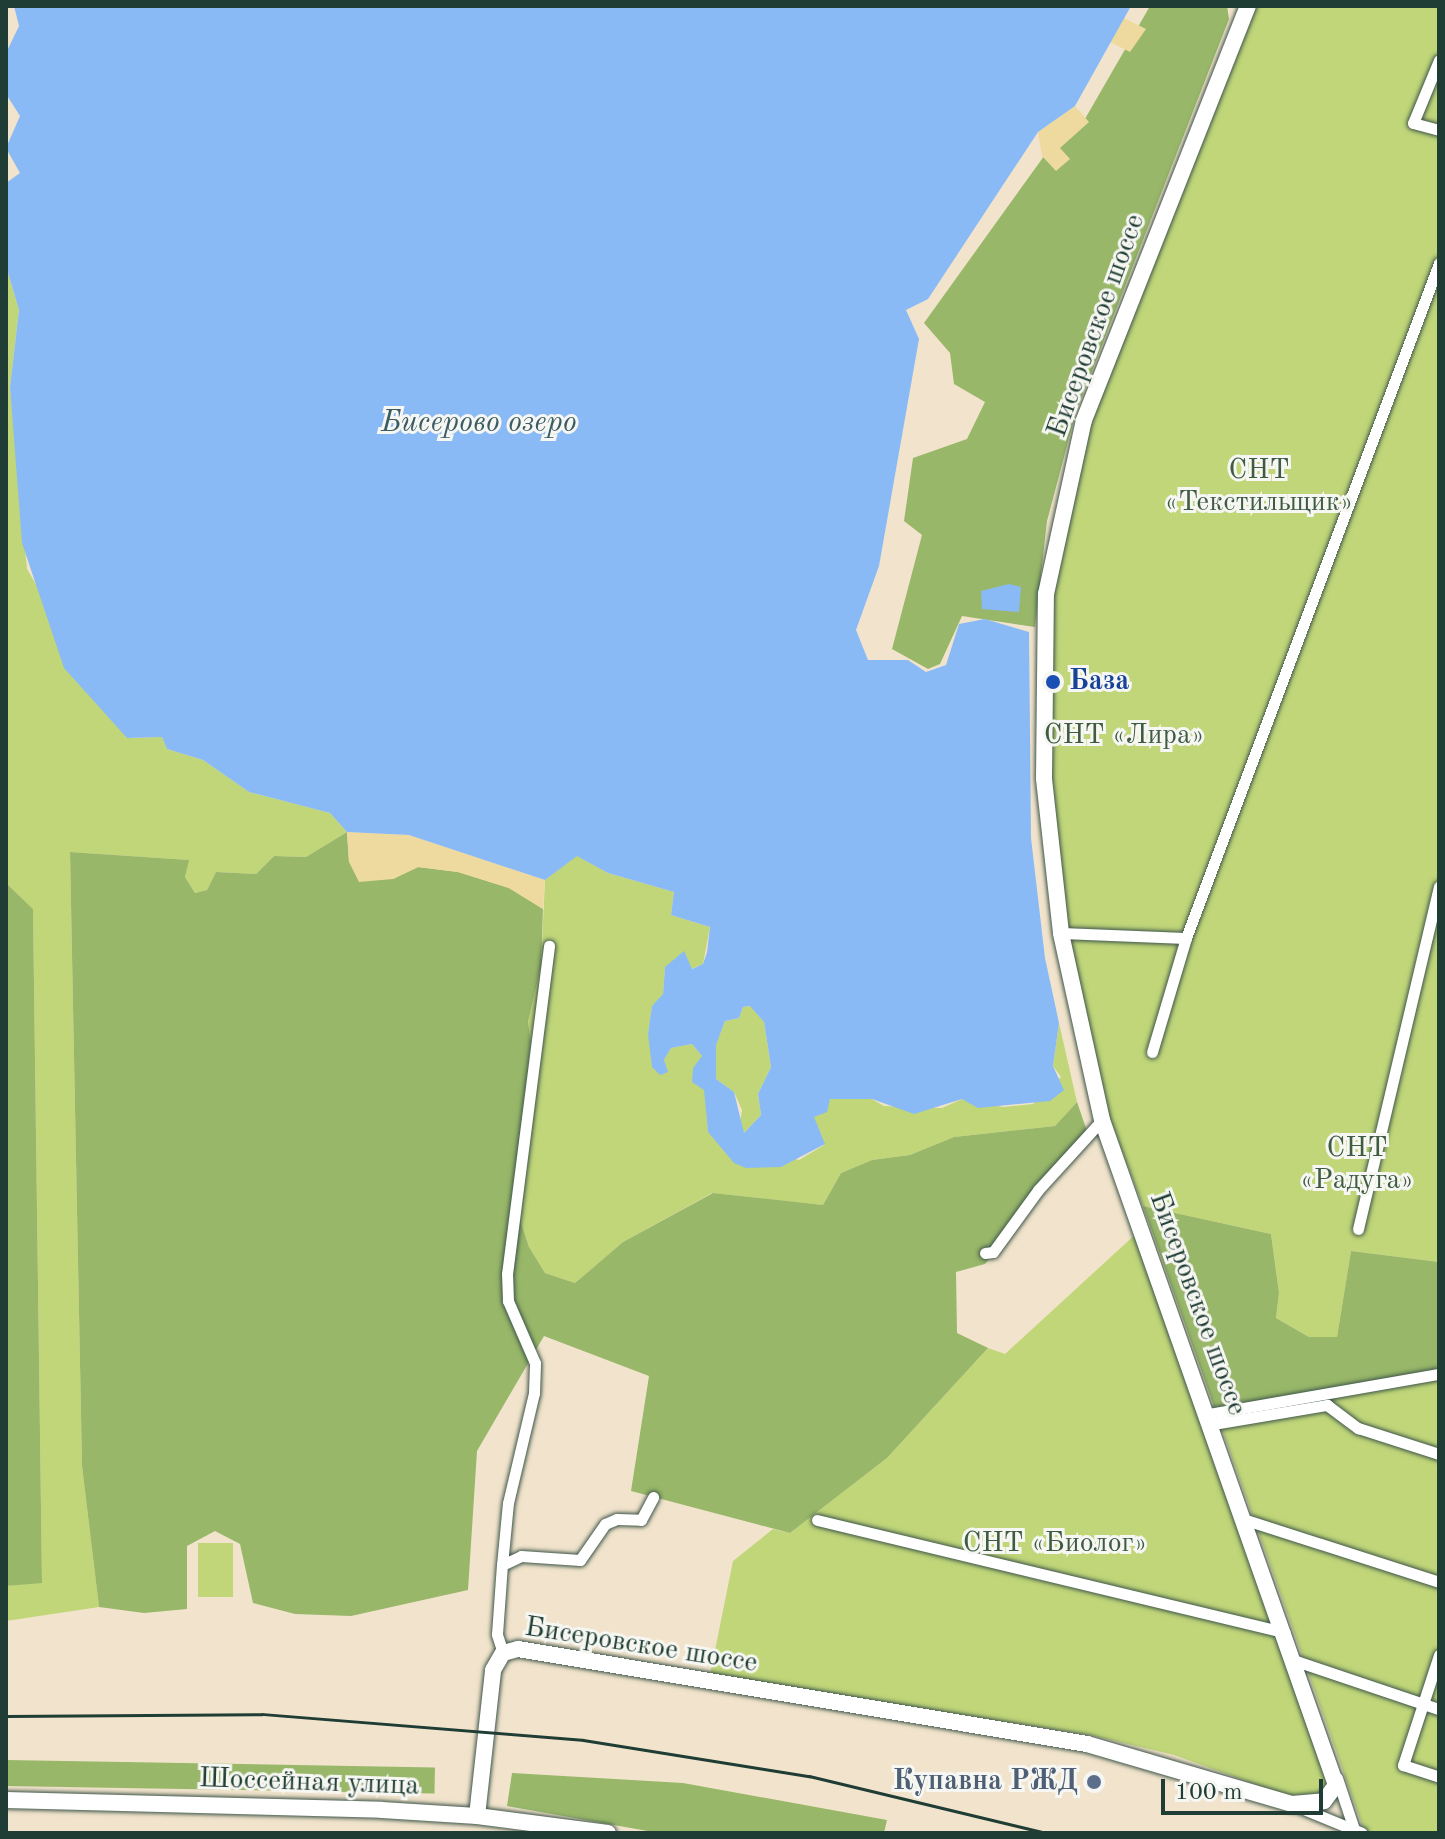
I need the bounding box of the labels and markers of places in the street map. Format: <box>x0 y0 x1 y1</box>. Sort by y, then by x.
place label: База <box>1069 665 1129 699</box>
marker: База <box>1044 673 1062 691</box>
place label: Купавна РЖД <box>893 1765 1078 1799</box>
marker: Купавна РЖД <box>1085 1773 1103 1791</box>

